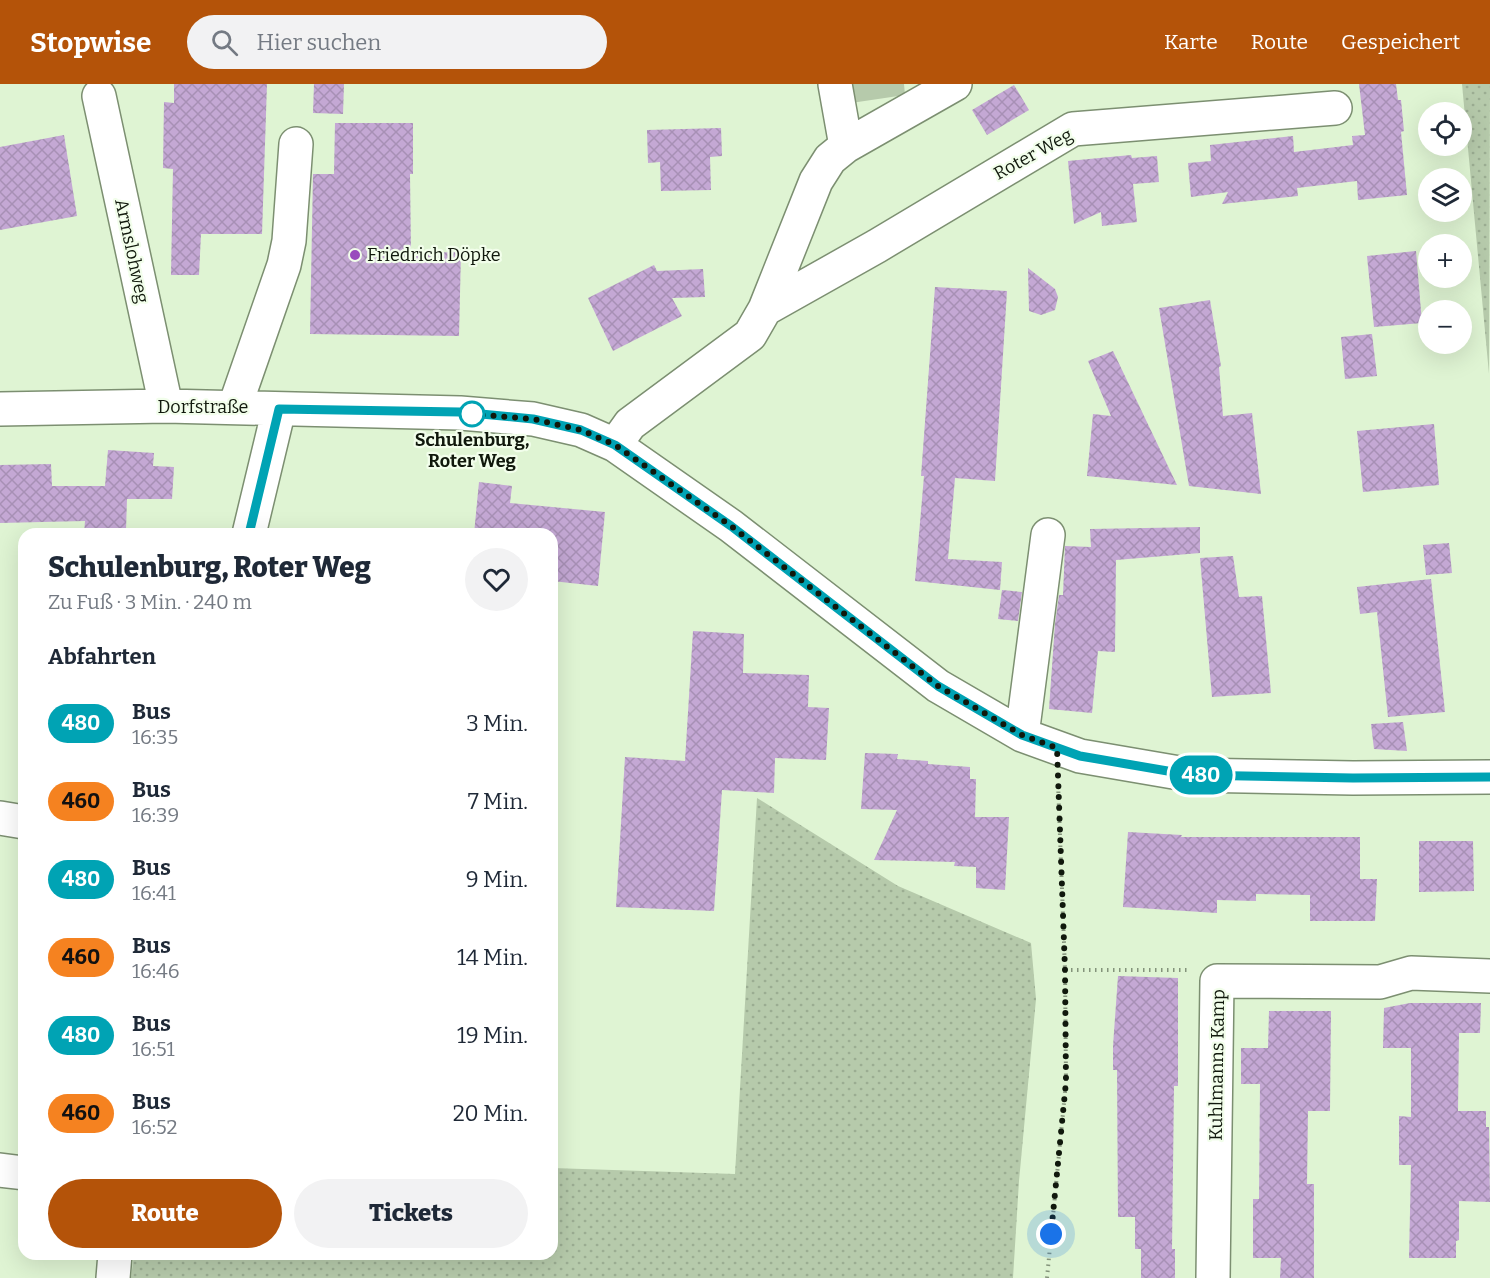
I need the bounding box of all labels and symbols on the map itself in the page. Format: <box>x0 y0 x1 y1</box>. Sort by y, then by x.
street label: Roter Weg <box>990 123 1076 185</box>
street label: Armslohweg <box>110 197 154 305</box>
place label: Friedrich Döpke <box>367 244 501 266</box>
marker: Friedrich Döpke <box>348 248 362 262</box>
street label: Dorfstraße <box>158 396 248 418</box>
marker: Schulenburg, Roter Weg <box>459 401 485 427</box>
place label: Schulenburg, Roter Weg <box>415 429 529 472</box>
line badge: 480 <box>1166 756 1236 794</box>
street label: Kuhlmanns Kamp <box>1205 989 1229 1141</box>
your location <box>1036 1219 1066 1249</box>

